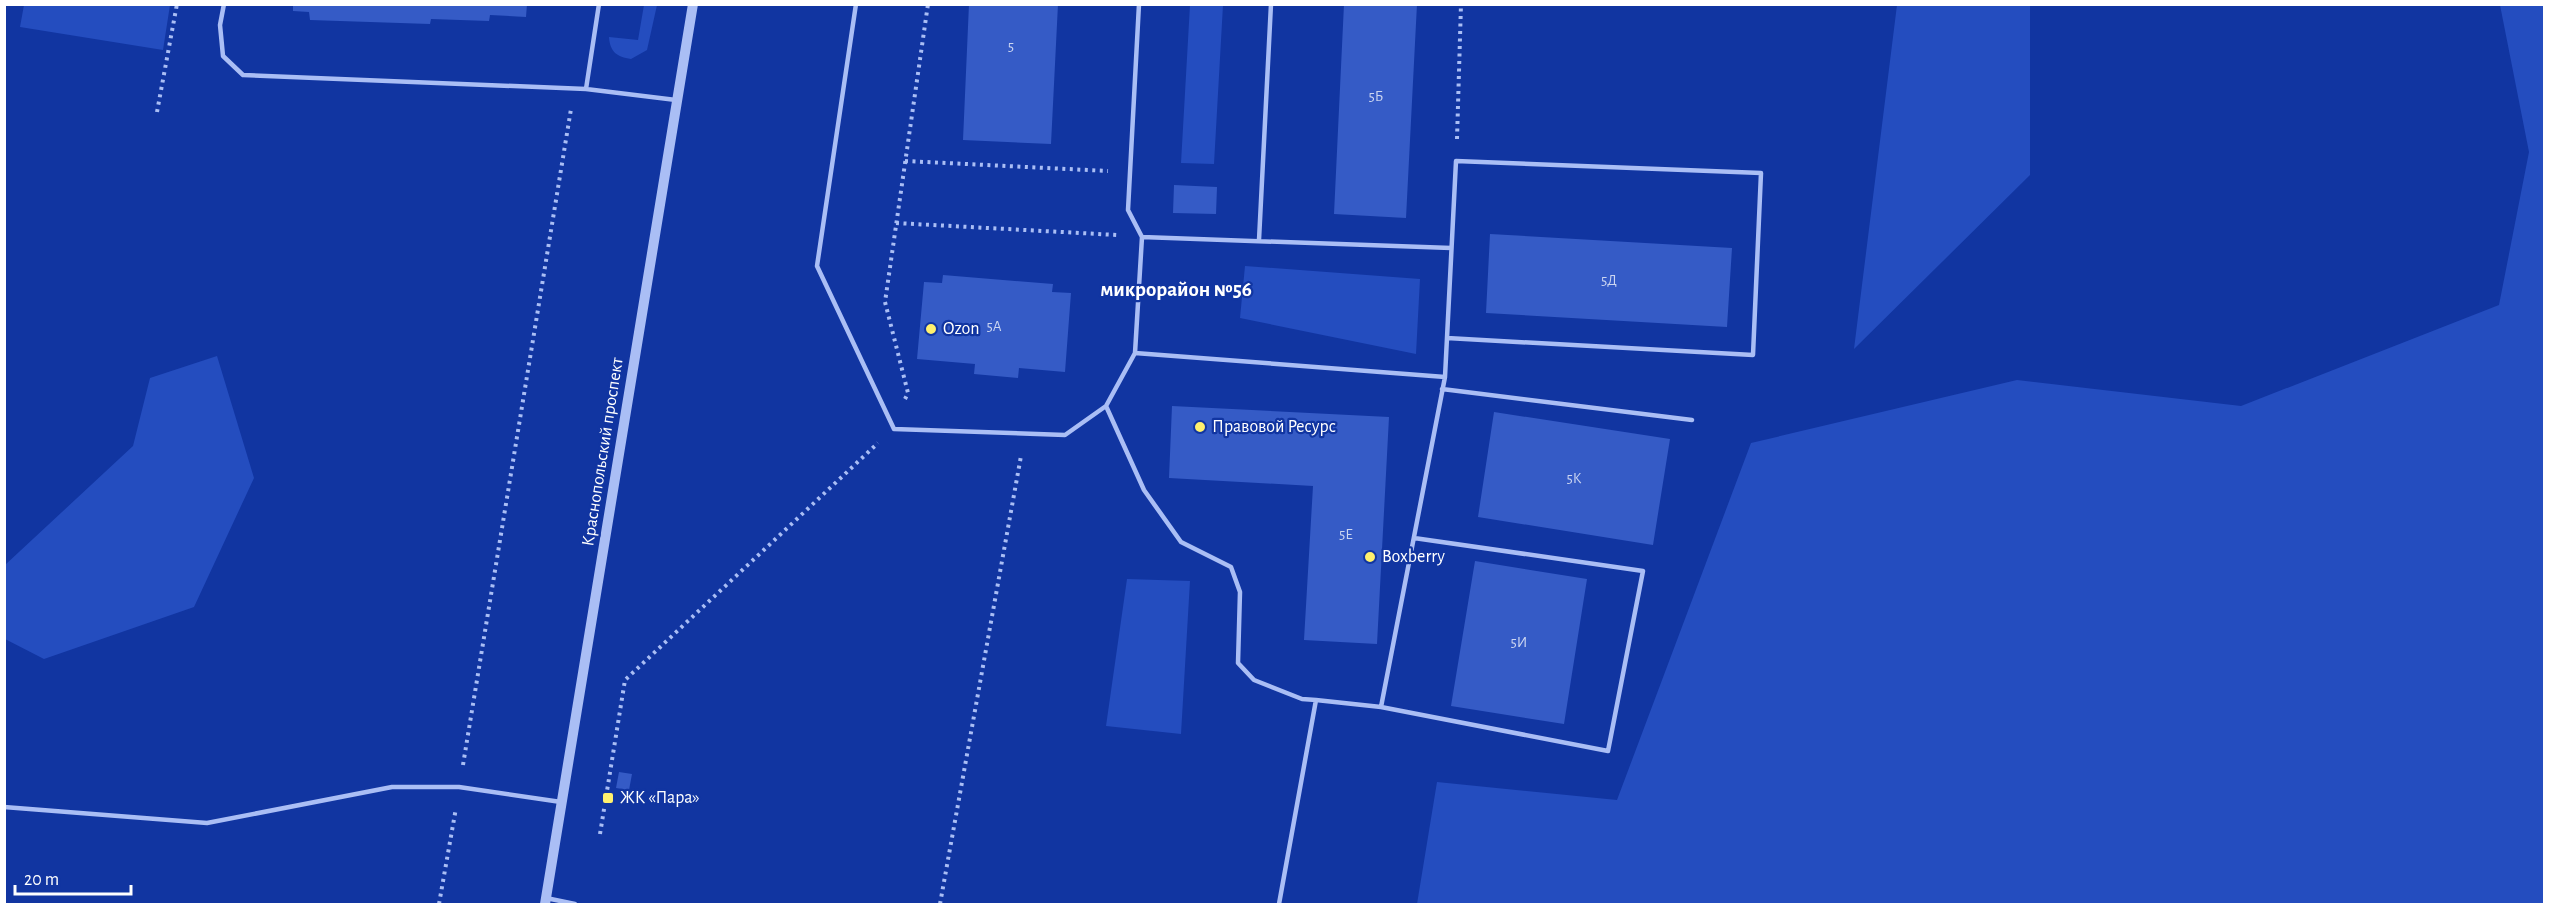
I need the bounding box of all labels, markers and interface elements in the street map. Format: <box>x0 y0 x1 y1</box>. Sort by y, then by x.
house number: 5 <box>1008 39 1014 54</box>
house number: 5Б <box>1369 89 1383 104</box>
house number: 5Д <box>1601 273 1617 288</box>
district label: микрорайон №56 <box>1100 279 1252 300</box>
house number: 5А <box>986 319 1002 334</box>
place label: Ozon <box>943 320 980 338</box>
marker: Ozon <box>924 322 938 336</box>
street label: Краснопольский проспект <box>579 356 627 548</box>
place label: Правовой Ресурс <box>1212 418 1336 436</box>
marker: Правовой Ресурс <box>1193 420 1207 434</box>
house number: 5К <box>1566 471 1582 486</box>
house number: 5Е <box>1339 527 1353 542</box>
place label: Boxberry <box>1382 548 1445 566</box>
marker: Boxberry <box>1363 550 1377 564</box>
house number: 5И <box>1511 635 1527 650</box>
place label: ЖК «Пара» <box>620 789 700 807</box>
marker: ЖК «Пара» <box>601 791 615 805</box>
scale bar <box>15 858 130 896</box>
text: 20 m <box>24 871 59 889</box>

